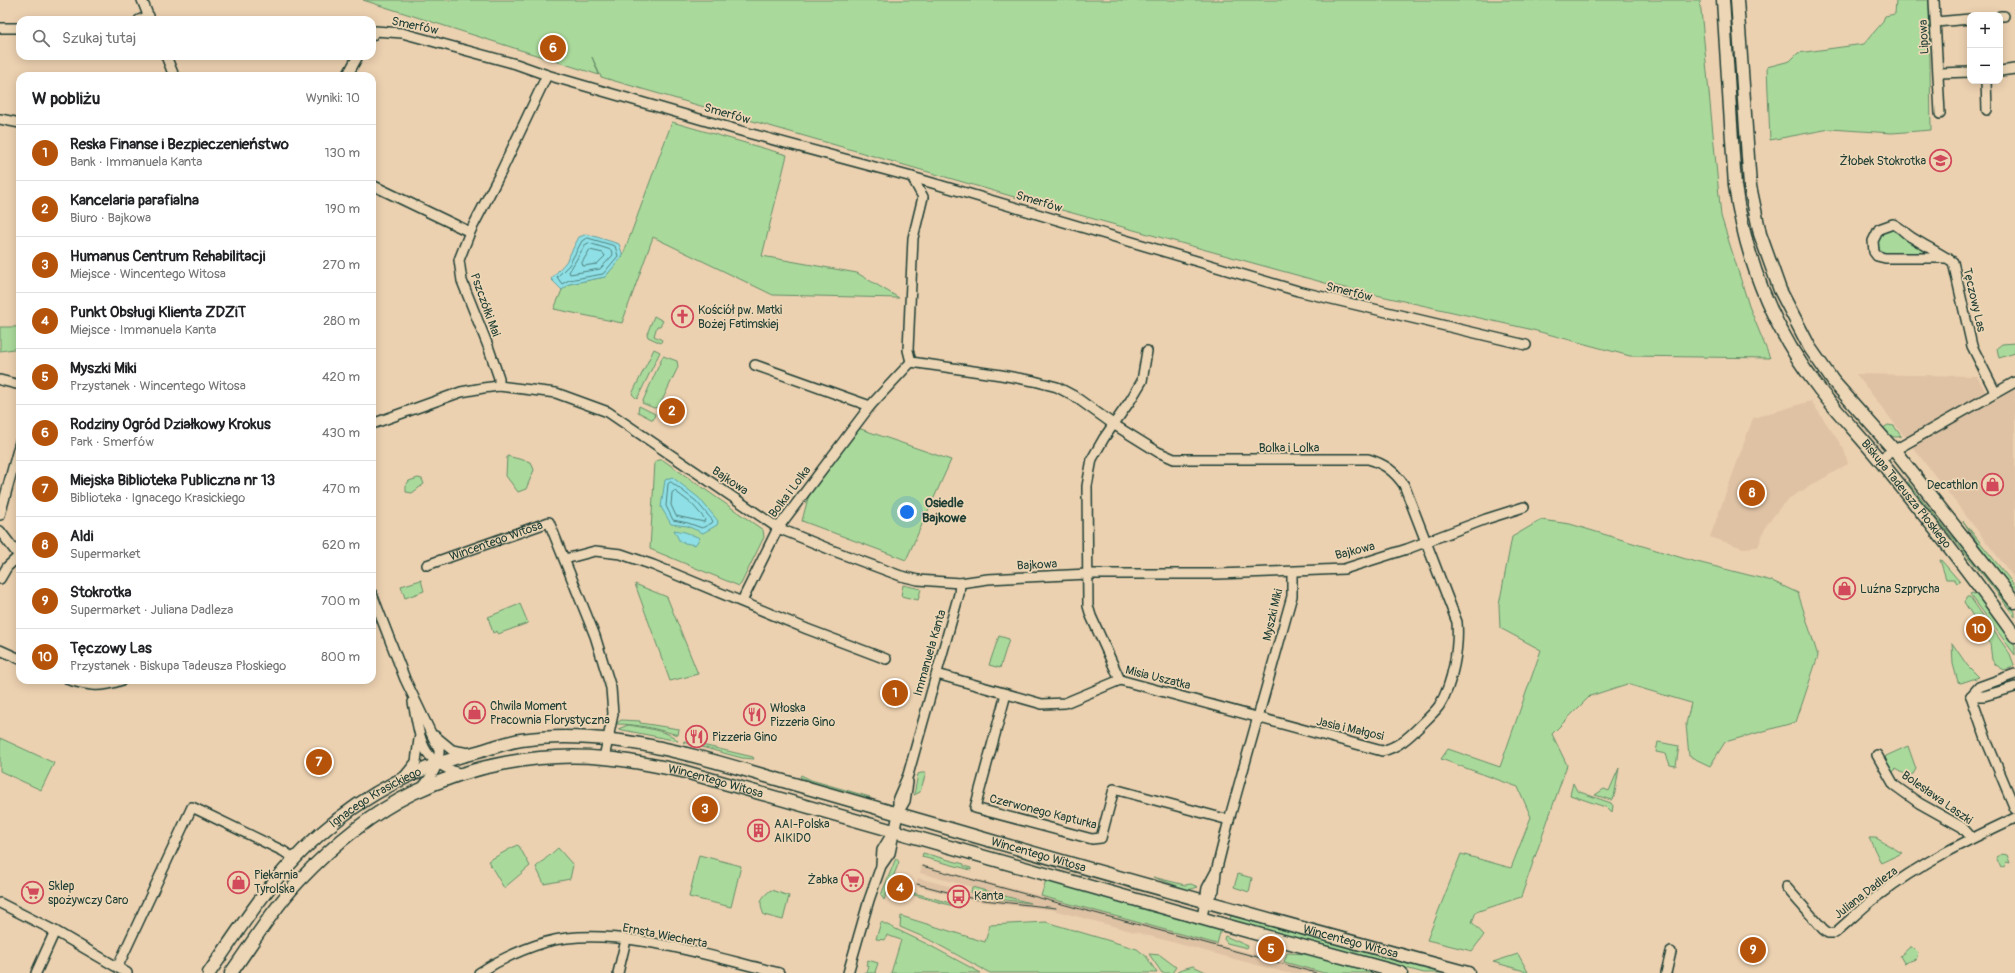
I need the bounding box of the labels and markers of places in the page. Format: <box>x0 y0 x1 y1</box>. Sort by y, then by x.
pin: 6 <box>540 33 566 63</box>
school or university icon: Żłobek Stokrotka <box>1928 148 1954 174</box>
place label: Żłobek Stokrotka <box>1839 153 1926 169</box>
place label: Kościół pw. Matki Bożej Fatimskiej <box>698 303 782 332</box>
church icon: Kościół pw. Matki Bożej Fatimskiej <box>670 304 696 330</box>
pin: 2 <box>659 396 685 426</box>
shop icon: Decathlon <box>1980 472 2006 498</box>
pin: 8 <box>1739 478 1765 508</box>
place label: Decathlon <box>1927 478 1978 493</box>
shop icon: Luźna Szprycha <box>1832 576 1858 602</box>
place label: Luźna Szprycha <box>1860 582 1940 597</box>
pin: 10 <box>1966 614 1992 644</box>
pin: 1 <box>882 678 908 708</box>
place label: Chwila Moment Pracownia Florystyczna <box>490 699 610 728</box>
shop icon: Chwila Moment Pracownia Florystyczna <box>461 700 487 726</box>
place label: Włoska Pizzeria Gino <box>770 701 836 730</box>
restaurant icon: Włoska Pizzeria Gino <box>742 702 768 728</box>
restaurant icon: Pizzeria Gino <box>683 724 709 750</box>
place label: Pizzeria Gino <box>712 730 778 745</box>
pin: 7 <box>306 747 332 777</box>
pin: 3 <box>692 794 718 824</box>
place label: AAI-Polska AIKIDO <box>774 817 830 846</box>
building icon: AAI-Polska AIKIDO <box>746 818 772 844</box>
supermarket icon: Żabka <box>840 867 866 893</box>
place label: Piekarnia Tyrolska <box>254 868 298 897</box>
shop icon: Piekarnia Tyrolska <box>226 869 252 895</box>
place label: Żabka <box>807 872 838 888</box>
pin: 4 <box>887 873 913 903</box>
place label: Sklep spożywczy Caro <box>48 879 129 908</box>
supermarket icon: Sklep spożywczy Caro <box>20 880 46 906</box>
bus stop icon: Kanta <box>946 883 972 909</box>
place label: Kanta <box>974 889 1004 904</box>
pin: 5 <box>1258 934 1284 964</box>
pin: 9 <box>1740 935 1766 965</box>

